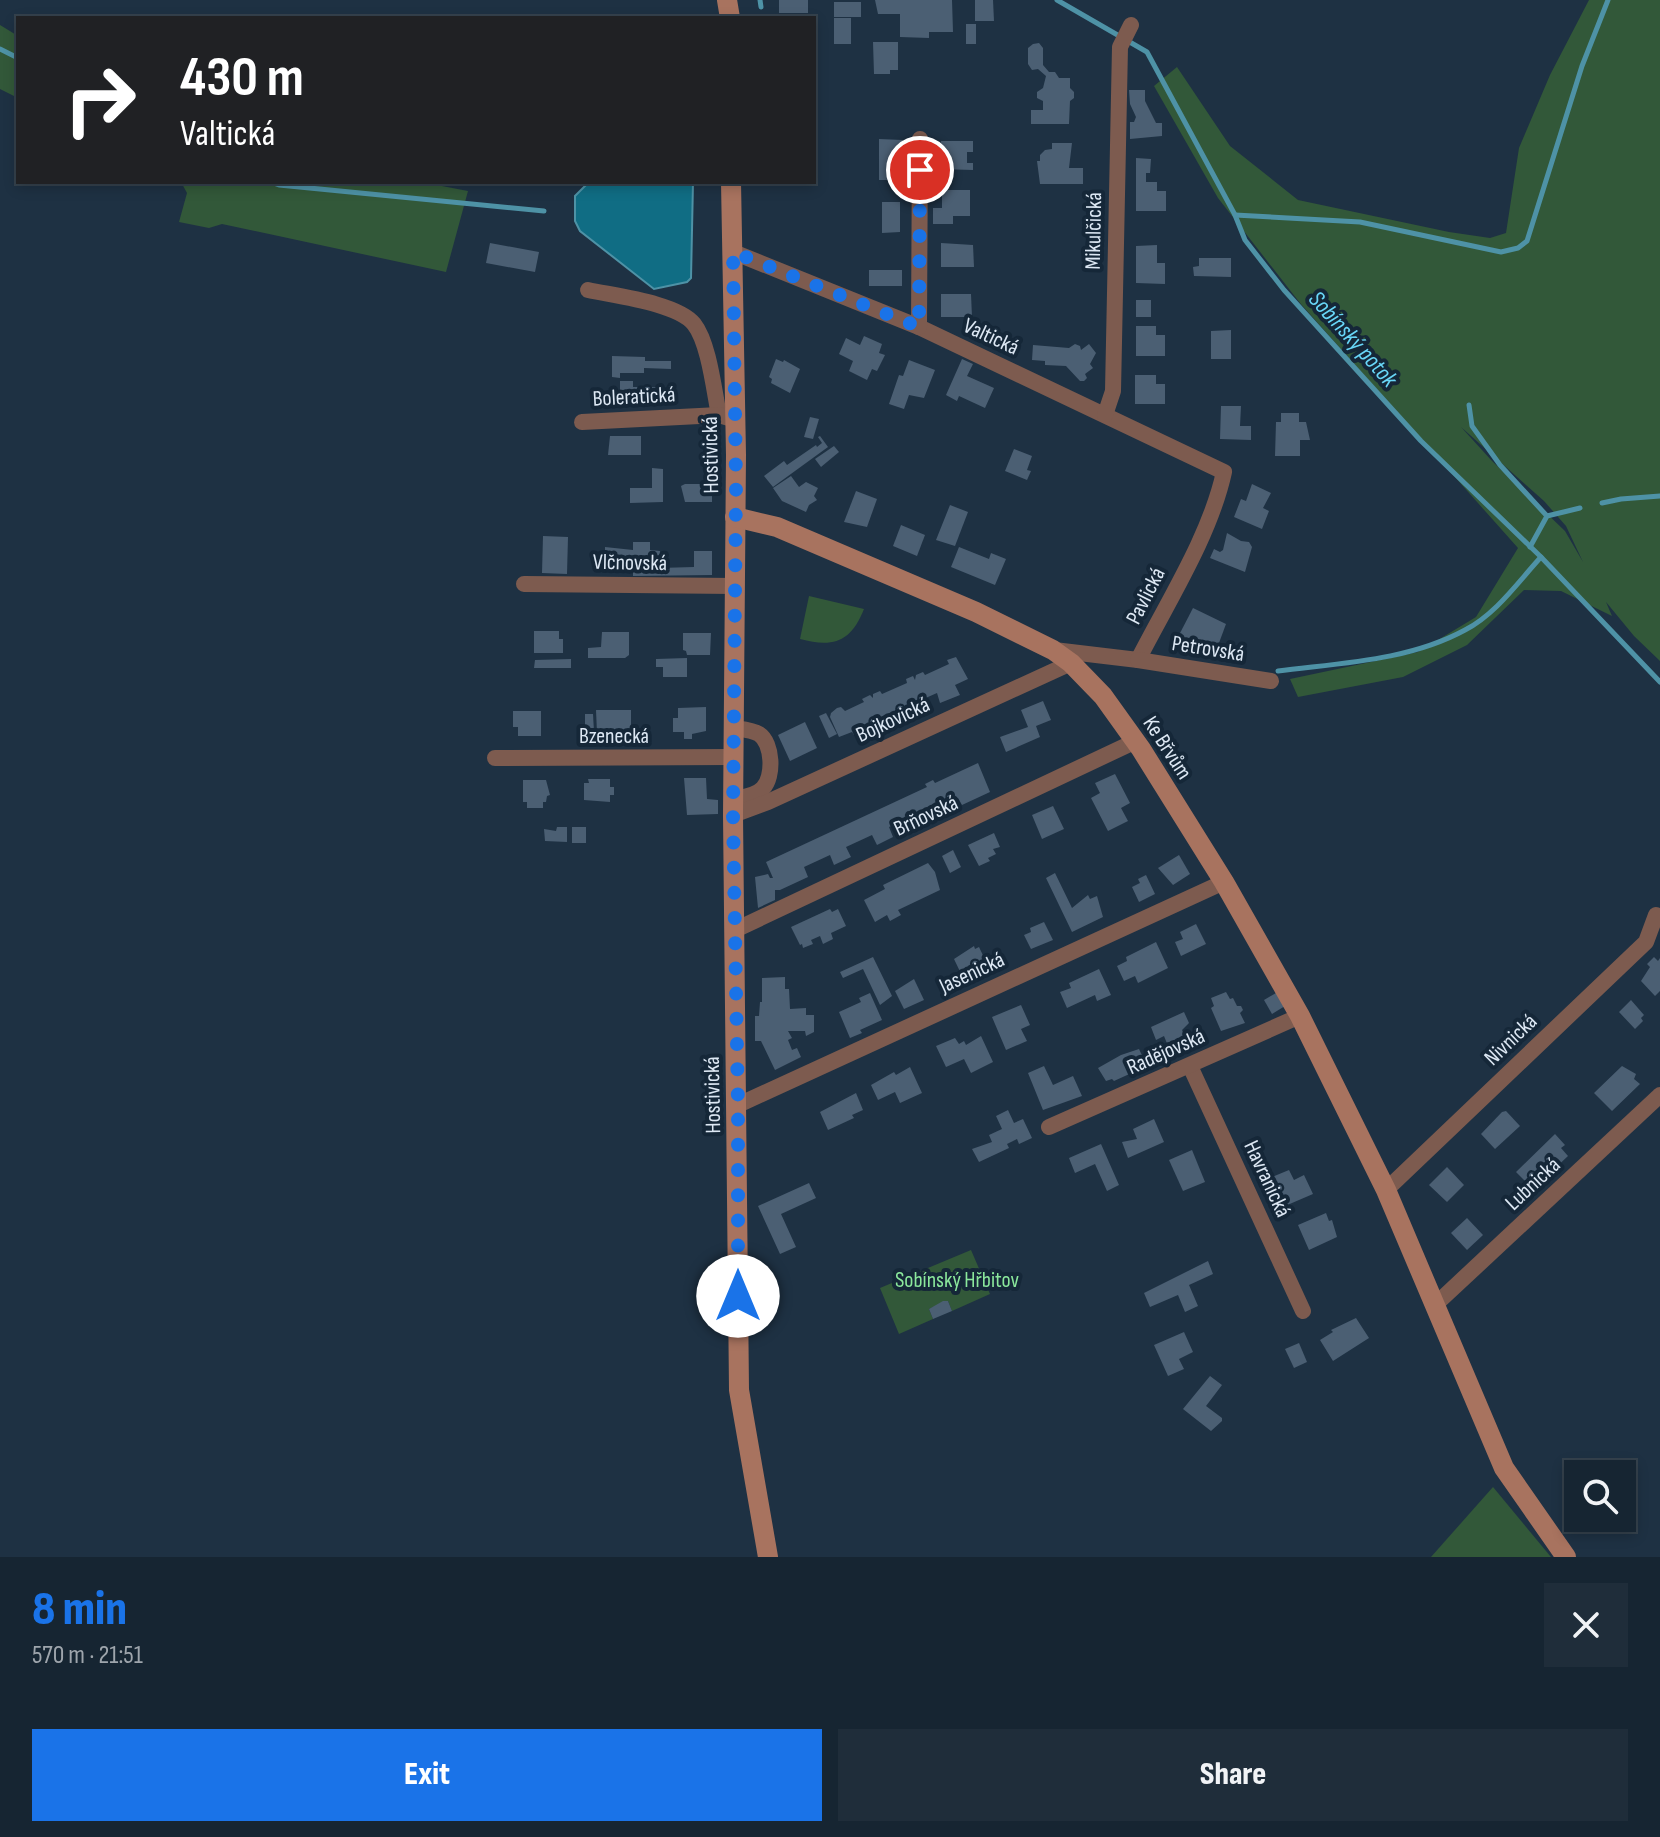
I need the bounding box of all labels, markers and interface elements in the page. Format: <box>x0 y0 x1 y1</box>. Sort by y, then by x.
text: 430 m <box>180 45 304 112</box>
icon: right <box>48 48 152 152</box>
text: Valtická <box>180 113 275 156</box>
pin <box>886 136 954 204</box>
icon: arrive <box>898 148 942 192</box>
street label: Mikulčická <box>1080 192 1108 270</box>
water label: Sobínský potok <box>1302 285 1404 394</box>
street label: Valtická <box>959 312 1023 362</box>
street label: Boleratická <box>592 381 676 413</box>
street label: Hostivická <box>697 416 725 494</box>
street label: Vlčnovská <box>593 549 667 577</box>
street label: Pavlická <box>1120 563 1172 629</box>
street label: Petrovská <box>1170 630 1246 668</box>
street label: Bojkovická <box>852 691 934 749</box>
street label: Ke Břvům <box>1137 711 1197 785</box>
street label: Bzenecká <box>579 723 649 750</box>
street label: Brňovská <box>890 789 962 843</box>
street label: Jasenická <box>934 946 1009 1000</box>
street label: Nivnická <box>1479 1008 1543 1072</box>
street label: Radějovská <box>1123 1023 1209 1081</box>
street label: Hostivická <box>699 1056 727 1134</box>
street label: Havranická <box>1238 1136 1296 1222</box>
street label: Lubnická <box>1500 1152 1566 1216</box>
position arrow <box>696 1254 780 1338</box>
park label: Sobínský Hřbitov <box>895 1267 1020 1294</box>
map controls <box>1564 1460 1636 1532</box>
button: search <box>1564 1460 1636 1532</box>
text: 8 min <box>32 1581 127 1638</box>
button: close <box>1544 1583 1628 1667</box>
text: 570 m · 21:51 <box>32 1640 143 1671</box>
button: Exit <box>32 1729 822 1821</box>
button: Share <box>838 1729 1628 1821</box>

